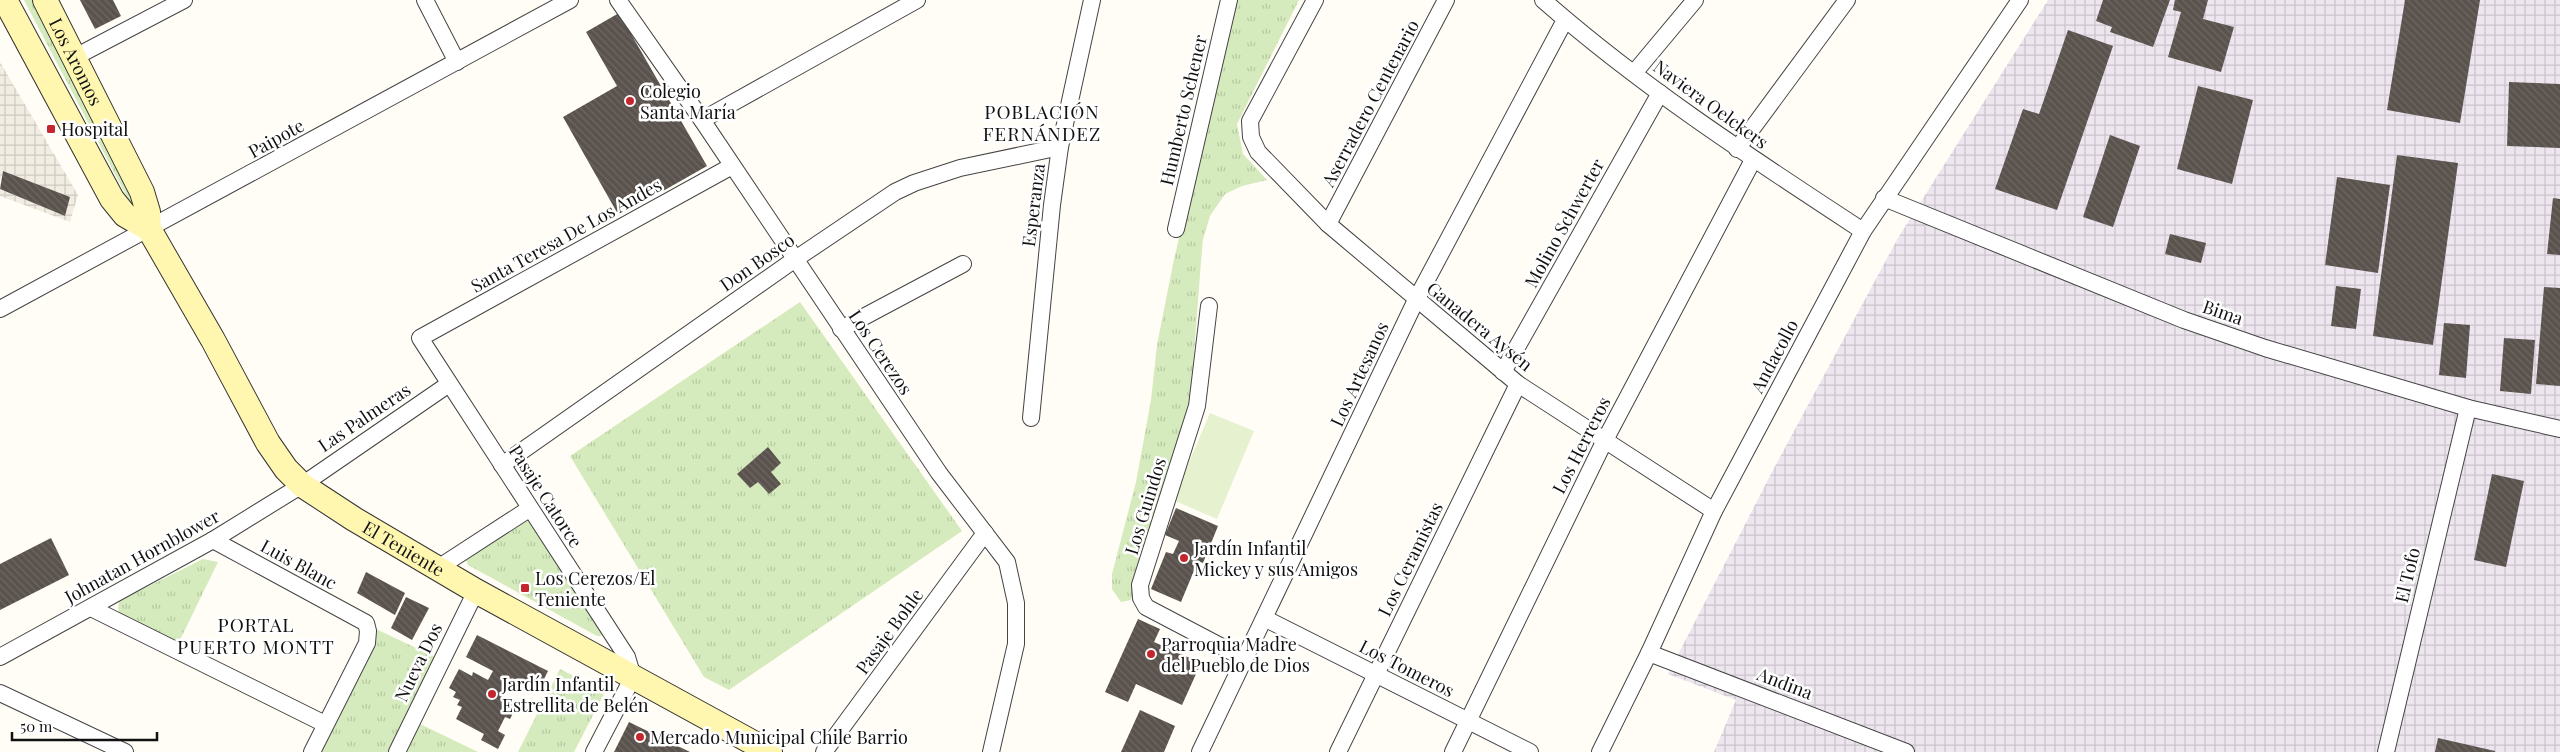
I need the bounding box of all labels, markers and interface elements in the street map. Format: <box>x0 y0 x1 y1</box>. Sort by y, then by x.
street label: Los Aromos <box>44 14 108 109</box>
street label: Aserradero Centenario <box>1315 15 1424 191</box>
street label: Humberto Schener <box>1154 32 1212 188</box>
street label: Naviera Oelckers <box>1649 54 1773 154</box>
place label: Colegio Santa María <box>640 79 736 124</box>
marker: Colegio Santa María <box>624 95 636 107</box>
district label: POBLACIÓN FERNÁNDEZ <box>983 98 1101 146</box>
street label: Paipote <box>244 113 308 163</box>
place label: Hospital <box>61 117 128 141</box>
marker: Hospital <box>45 123 57 135</box>
street label: Molino Schwerter <box>1519 154 1609 292</box>
street label: Esperanza <box>1016 162 1050 248</box>
street label: Santa Teresa De Los Andes <box>466 172 666 298</box>
street label: Don Bosco <box>715 227 799 296</box>
street label: Ganadera Aysén <box>1422 276 1538 376</box>
street label: Bima <box>2200 294 2246 330</box>
street label: Los Cerezos <box>844 305 918 399</box>
street label: Andacollo <box>1744 315 1803 398</box>
street label: Los Artesanos <box>1324 318 1394 430</box>
street label: Las Palmeras <box>313 377 415 457</box>
street label: Los Herreros <box>1546 392 1616 498</box>
street label: Pasaje Catorce <box>504 440 588 552</box>
street label: Los Guindos <box>1119 454 1171 558</box>
street label: Los Ceramistas <box>1372 498 1448 620</box>
street label: Johnatan Hornblower <box>59 503 224 609</box>
street label: El Teniente <box>358 515 449 582</box>
street label: Luis Blanc <box>257 533 342 595</box>
place label: Jardín Infantil Mickey y sus Amigos <box>1193 536 1358 581</box>
street label: El Tofo <box>2389 545 2425 605</box>
marker: Jardín Infantil Mickey y sus Amigos <box>1178 552 1190 564</box>
place label: Los Cerezos/El Teniente <box>535 566 656 611</box>
marker: Los Cerezos/El Teniente <box>519 582 531 594</box>
street label: Pasaje Bohle <box>850 583 928 679</box>
district label: PORTAL PUERTO MONTT <box>177 611 335 659</box>
street label: Nueva Dos <box>389 619 447 705</box>
place label: Parroquia Madre del Pueblo de Dios <box>1161 632 1310 677</box>
street label: Los Tomeros <box>1355 634 1459 702</box>
marker: Parroquia Madre del Pueblo de Dios <box>1145 648 1157 660</box>
street label: Andina <box>1753 661 1816 705</box>
place label: Jardín Infantil Estrellita de Belén <box>501 672 649 717</box>
marker: Jardín Infantil Estrellita de Belén <box>486 688 498 700</box>
scale bar <box>12 710 158 742</box>
text: 50 m <box>20 716 53 736</box>
place label: Mercado Municipal Chile Barrio <box>650 725 908 749</box>
marker: Mercado Municipal Chile Barrio <box>634 731 646 743</box>

